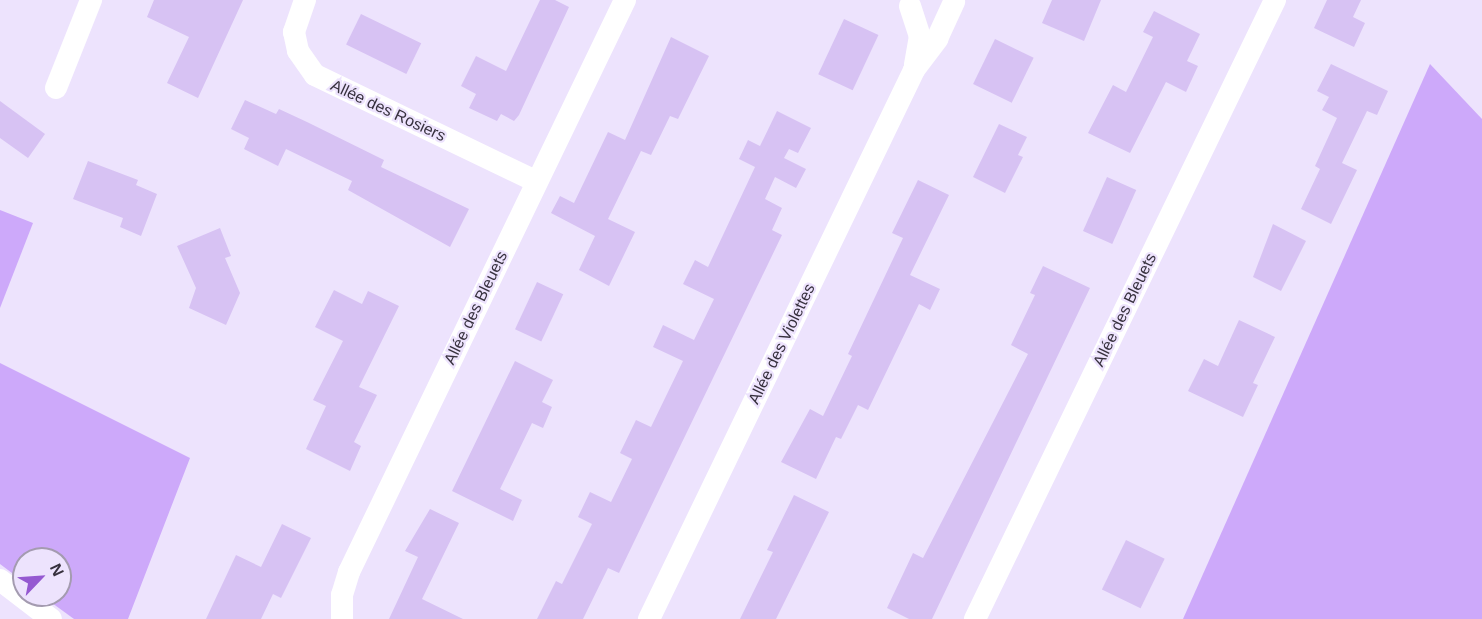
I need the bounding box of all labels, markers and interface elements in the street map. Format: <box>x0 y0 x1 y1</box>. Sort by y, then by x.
street label: Allée des Rosiers <box>328 76 448 146</box>
street label: Allée des Bleuets <box>440 248 512 368</box>
street label: Allée des Bleuets <box>1089 250 1161 370</box>
street label: Allée des Violettes <box>745 281 819 407</box>
north arrow <box>12 547 72 607</box>
text: N <box>47 561 67 579</box>

